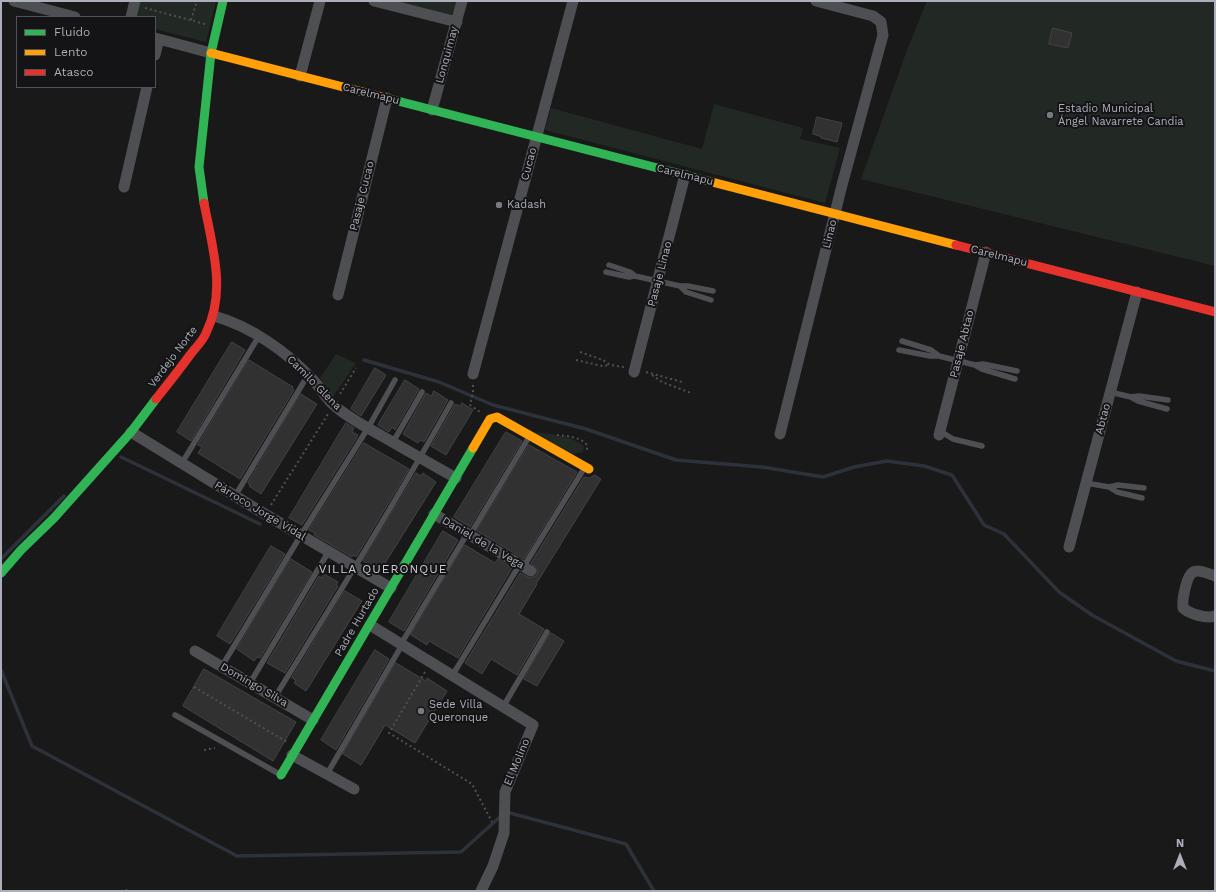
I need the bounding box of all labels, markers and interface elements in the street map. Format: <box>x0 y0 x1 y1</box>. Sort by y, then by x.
legend <box>16 16 156 88</box>
text: Fluido <box>54 25 90 39</box>
street label: Lonquimay <box>433 25 461 85</box>
text: Lento <box>54 45 88 59</box>
text: Atasco <box>54 65 94 79</box>
street label: Carelmapu <box>341 81 401 107</box>
place label: Estadio Municipal Ángel Navarrete Candia <box>1058 102 1184 128</box>
marker: Estadio Municipal Ángel Navarrete Candia <box>1045 110 1055 120</box>
street label: Cucao <box>518 146 540 182</box>
street label: Pasaje Cucao <box>347 160 377 232</box>
street label: Carelmapu <box>655 162 715 188</box>
place label: Kadash <box>507 198 546 212</box>
marker: Kadash <box>494 200 504 210</box>
street label: Linao <box>820 218 840 250</box>
street label: Pasaje Linao <box>645 240 675 308</box>
street label: Carelmapu <box>969 243 1029 269</box>
street label: Pasaje Abtao <box>947 309 977 379</box>
street label: Verdejo Norte <box>146 324 200 390</box>
street label: Camilo Glena <box>284 353 344 413</box>
street label: Abtao <box>1093 402 1113 436</box>
street label: Párroco Jorge Vidal <box>212 478 308 544</box>
street label: Daniel de la Vega <box>440 514 526 572</box>
district label: VILLA QUERONQUE <box>319 562 447 576</box>
street label: Padre Hurtado <box>332 585 382 659</box>
street label: Domingo Silva <box>218 660 290 710</box>
place label: Sede Villa Queronque <box>429 698 488 724</box>
marker: Sede Villa Queronque <box>416 706 426 716</box>
street label: El Molino <box>501 737 533 787</box>
north arrow <box>1160 836 1200 876</box>
text: N <box>1176 837 1184 850</box>

